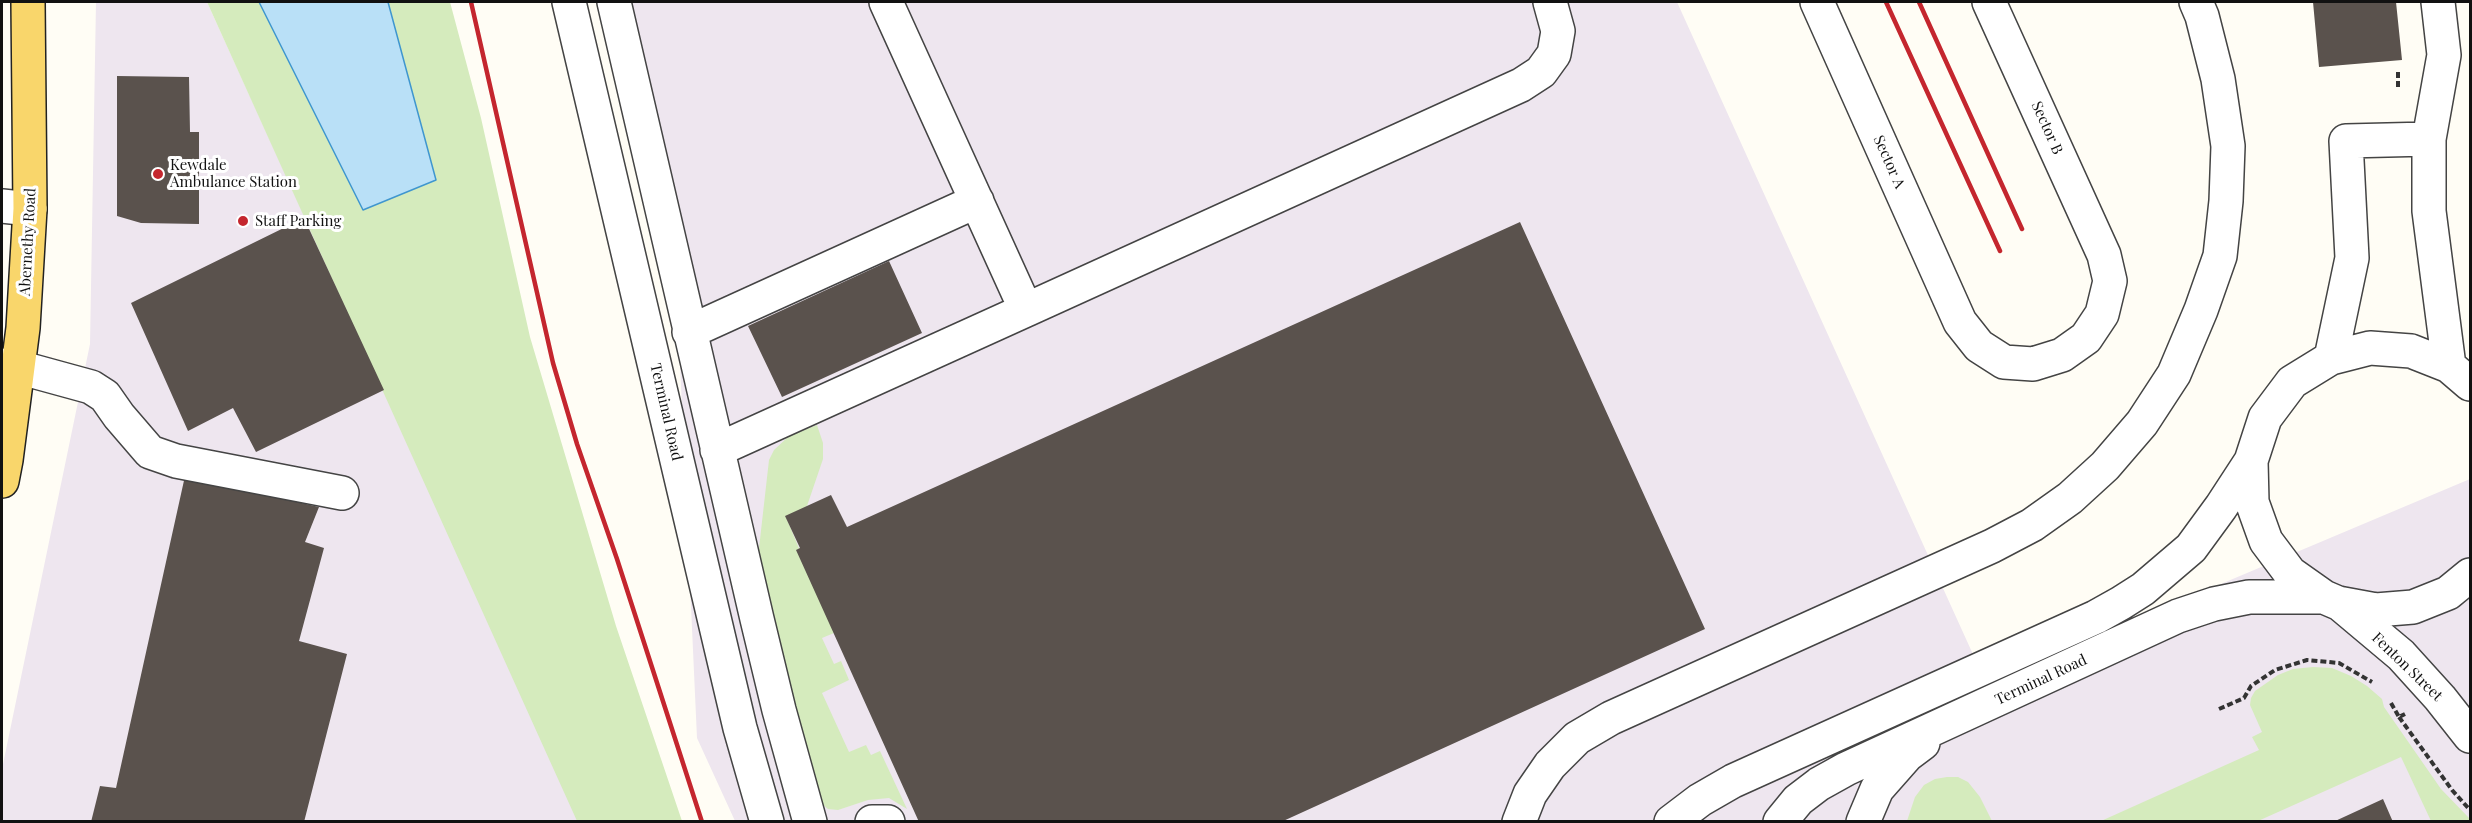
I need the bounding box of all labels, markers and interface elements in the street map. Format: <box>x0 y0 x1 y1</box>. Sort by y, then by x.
street label: Sector B <box>2027 99 2067 157</box>
street label: Sector A <box>1869 133 1909 191</box>
place label: Kewdale Ambulance Station <box>170 156 297 191</box>
marker: Kewdale Ambulance Station <box>151 167 165 181</box>
street label: Abernethy Road <box>16 188 40 296</box>
place label: Staff Parking <box>255 212 341 230</box>
marker: Staff Parking <box>236 214 250 228</box>
street label: Terminal Road <box>646 362 686 462</box>
street label: Fenton Street <box>2368 629 2446 705</box>
street label: Terminal Road <box>1992 651 2090 709</box>

